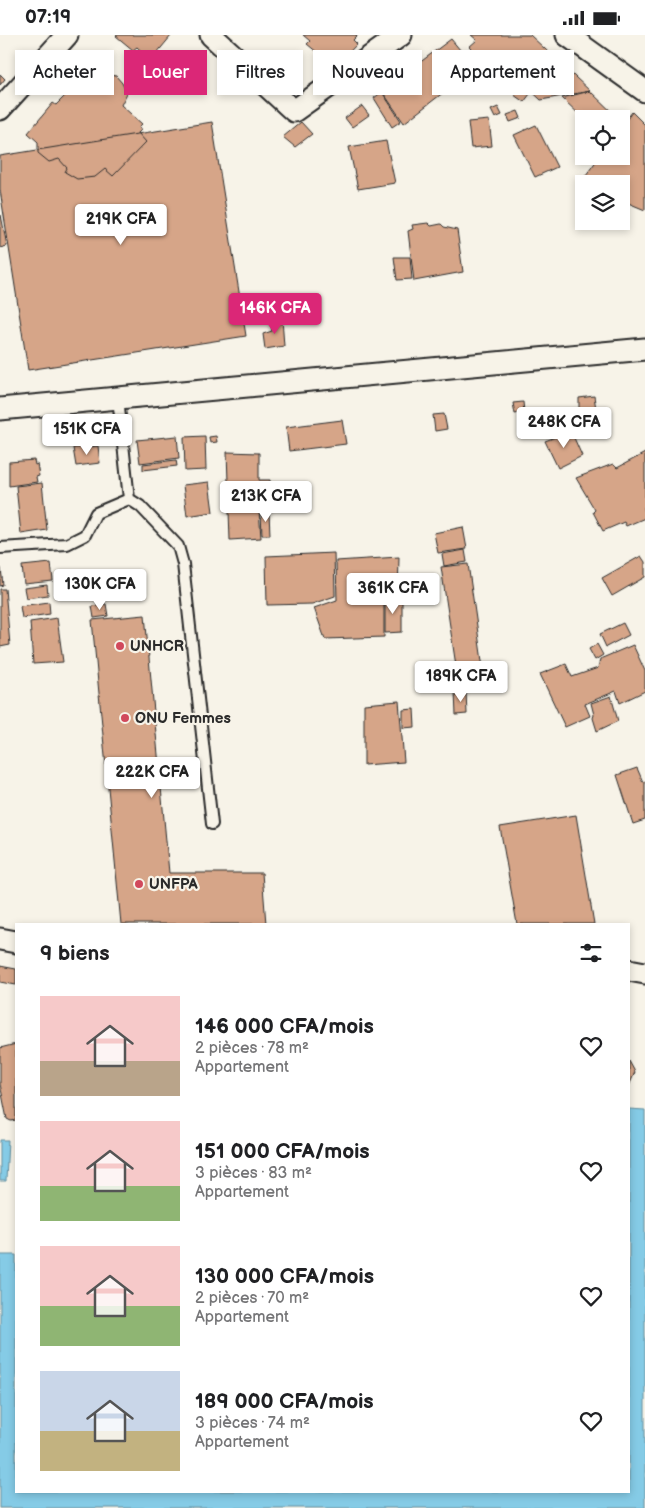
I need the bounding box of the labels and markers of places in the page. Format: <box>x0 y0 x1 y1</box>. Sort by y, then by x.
pin: 219K CFA <box>69 203 173 246</box>
pin: 146K CFA <box>223 293 327 335</box>
pin: 248K CFA <box>512 407 616 449</box>
pin: 151K CFA <box>35 413 139 456</box>
pin: 213K CFA <box>214 481 318 523</box>
pin: 130K CFA <box>48 569 152 611</box>
pin: 361K CFA <box>341 573 445 615</box>
place label: UNHCR <box>130 637 184 656</box>
marker: UNHCR <box>114 640 126 652</box>
pin: 189K CFA <box>409 661 513 703</box>
place label: ONU Femmes <box>135 709 231 728</box>
marker: ONU Femmes <box>119 712 131 724</box>
pin: 222K CFA <box>100 757 204 799</box>
place label: UNFPA <box>149 875 199 894</box>
marker: UNFPA <box>133 878 145 890</box>

